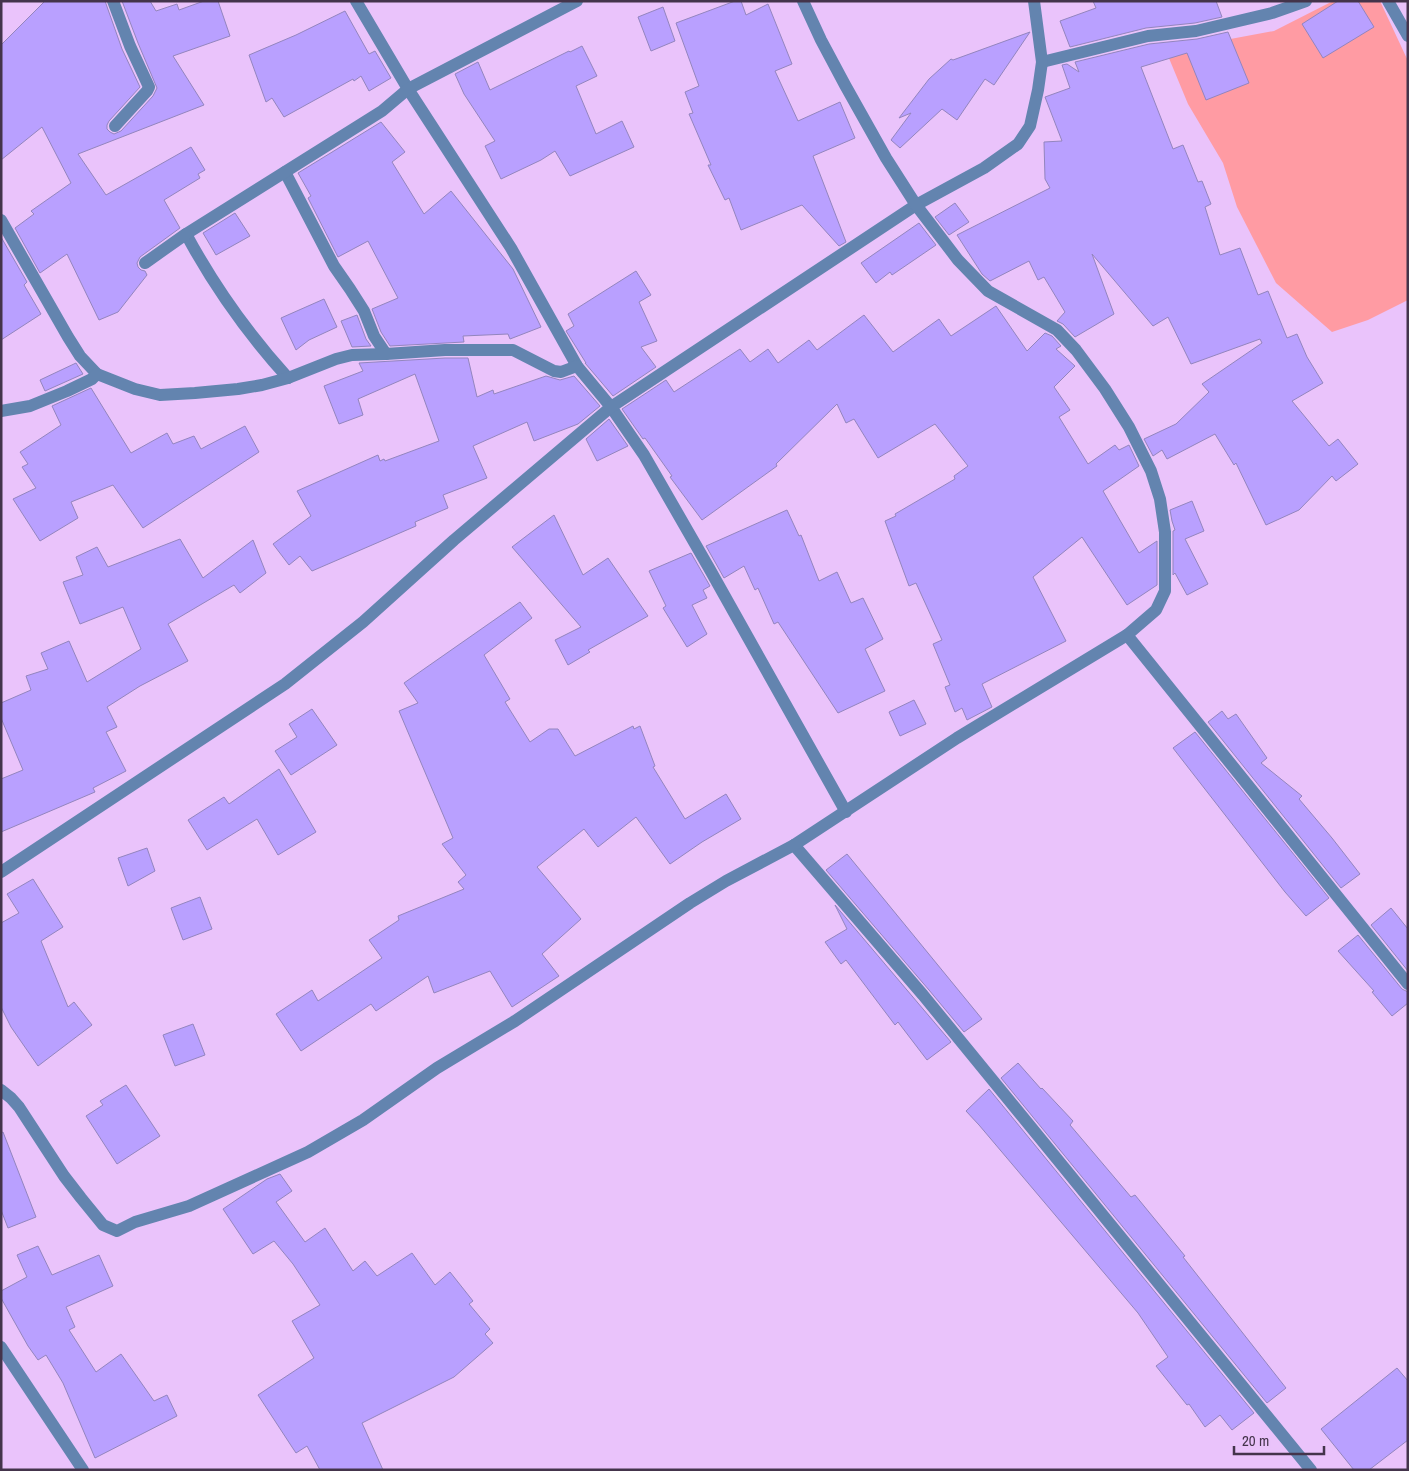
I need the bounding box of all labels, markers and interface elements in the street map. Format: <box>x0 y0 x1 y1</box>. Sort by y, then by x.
scale bar <box>1234 1424 1324 1456</box>
text: 20 m <box>1242 1430 1269 1451</box>

